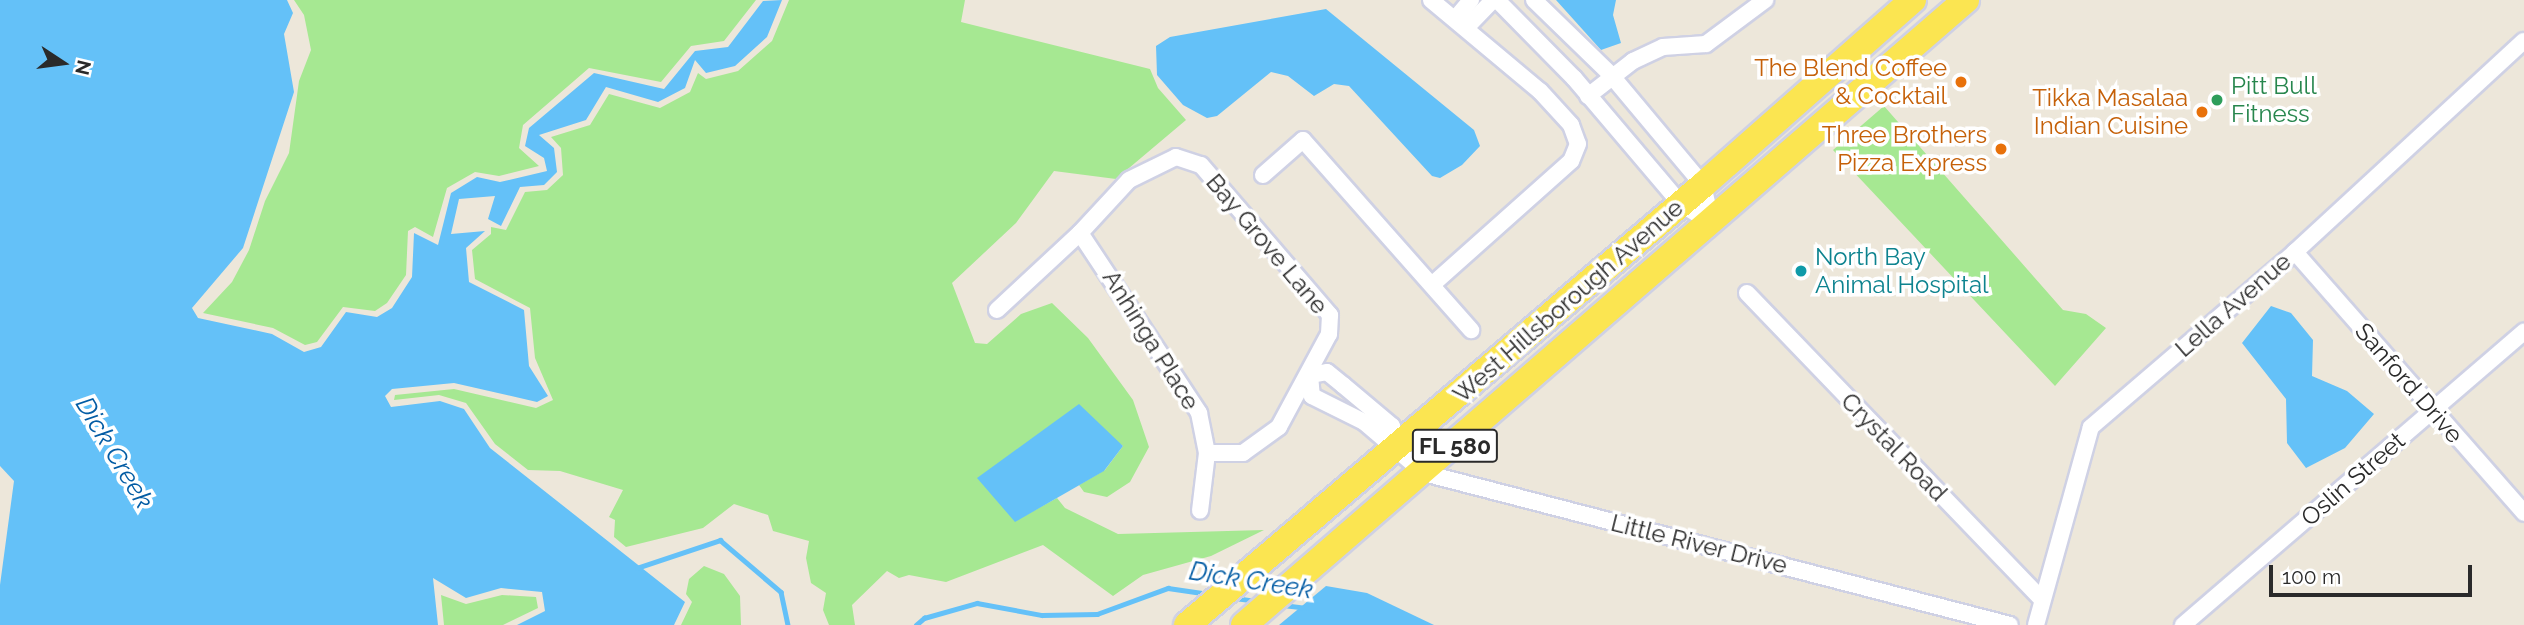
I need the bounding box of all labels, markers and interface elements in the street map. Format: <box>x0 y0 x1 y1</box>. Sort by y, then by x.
north arrow <box>28 28 98 98</box>
place label: The Blend Coffee & Cocktail <box>1754 54 1947 110</box>
text: N <box>71 58 96 77</box>
place label: Pitt Bull Fitness <box>2231 72 2317 128</box>
marker: The Blend Coffee & Cocktail <box>1953 74 1969 90</box>
place label: Tikka Masalaa Indian Cuisine <box>2032 84 2188 140</box>
marker: Pitt Bull Fitness <box>2209 92 2225 108</box>
marker: Tikka Masalaa Indian Cuisine <box>2194 104 2210 120</box>
place label: Three Brothers Pizza Express <box>1822 121 1987 177</box>
marker: Three Brothers Pizza Express <box>1993 141 2009 157</box>
street label: Bay Grove Lane <box>1200 168 1334 320</box>
street label: West Hillsborough Avenue <box>1447 193 1689 409</box>
place label: North Bay Animal Hospital <box>1815 243 1989 299</box>
street label: Lella Avenue <box>2169 247 2297 363</box>
marker: North Bay Animal Hospital <box>1793 263 1809 279</box>
street label: Anhinga Place <box>1097 265 1205 415</box>
street label: Sanford Drive <box>2349 317 2469 449</box>
street label: Crystal Road <box>1835 386 1953 508</box>
water label: Dick Creek <box>68 391 160 515</box>
road number: FL 580 <box>1411 426 1499 466</box>
street label: Oslin Street <box>2295 426 2411 532</box>
street label: Little River Drive <box>1608 508 1790 580</box>
scale bar <box>2272 552 2475 596</box>
water label: Dick Creek <box>1187 556 1315 606</box>
text: 100 m <box>2282 564 2341 589</box>

